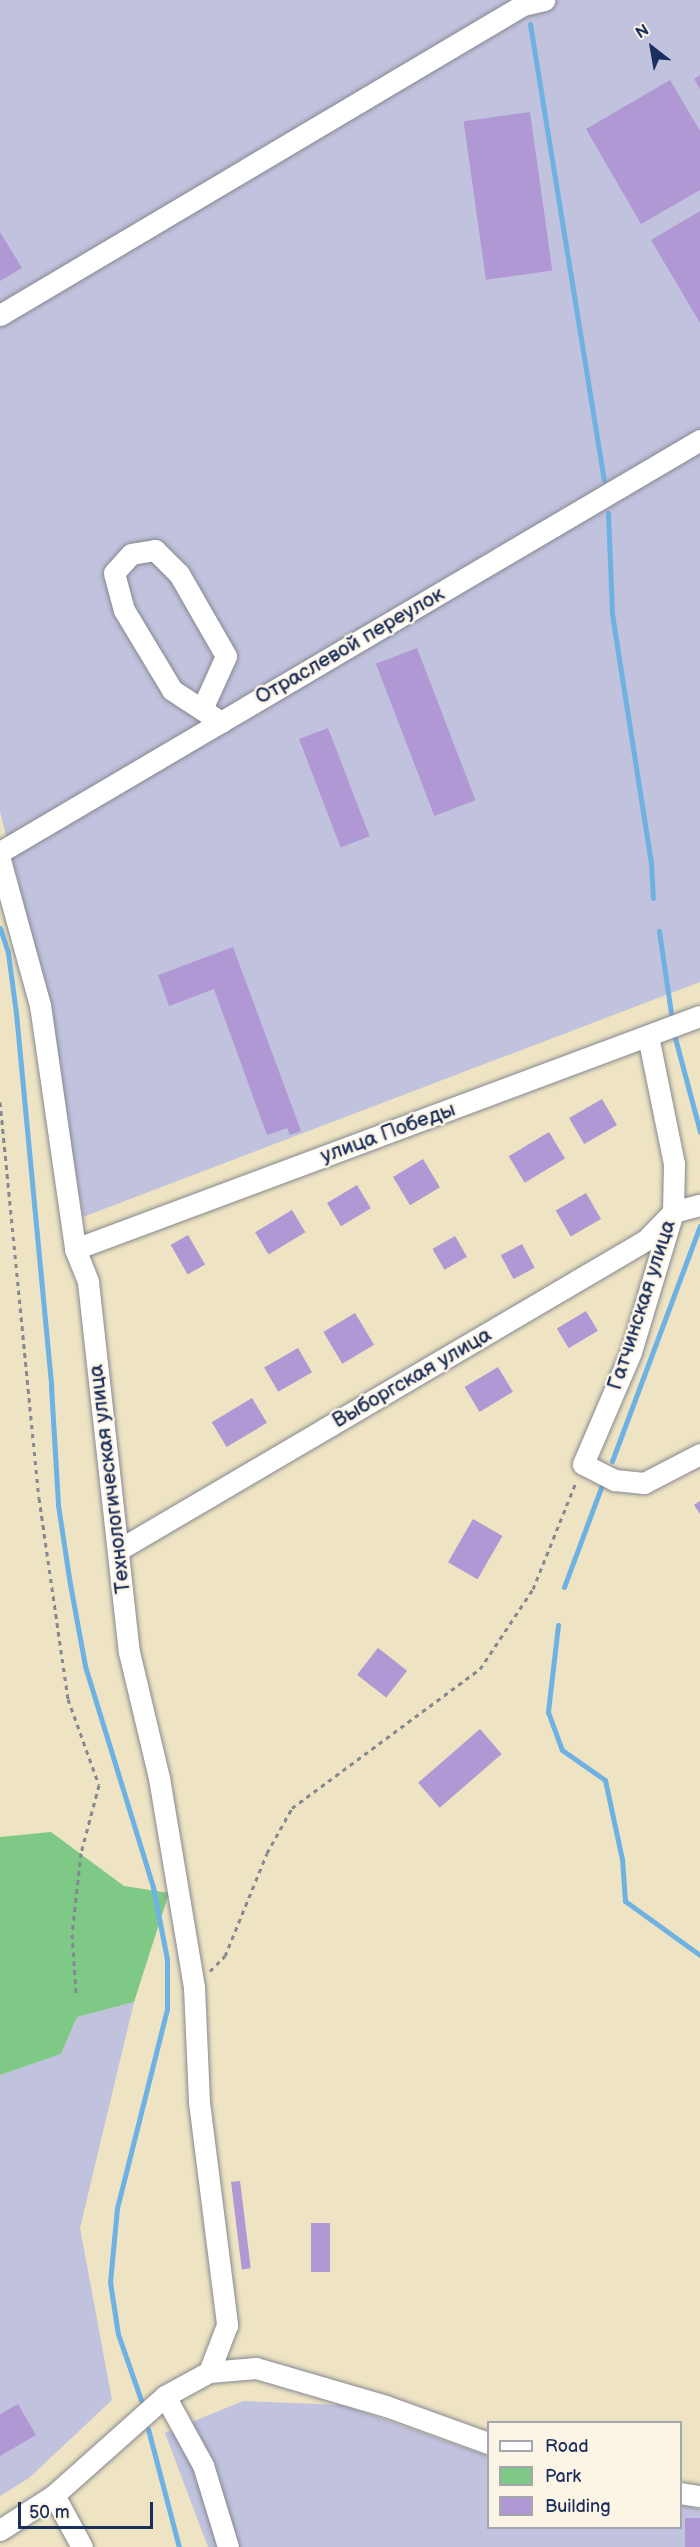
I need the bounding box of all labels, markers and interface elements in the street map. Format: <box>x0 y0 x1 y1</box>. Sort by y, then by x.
north arrow <box>622 18 682 78</box>
text: N <box>632 21 653 43</box>
street label: Отраслевой переулок <box>251 582 449 710</box>
street label: улица Победы <box>317 1097 459 1169</box>
street label: Гатчинская улица <box>603 1217 681 1393</box>
street label: Выборгская улица <box>328 1322 496 1434</box>
street label: Технологическая улица <box>83 1363 137 1595</box>
legend <box>487 2421 682 2529</box>
text: Road <box>545 2436 589 2457</box>
text: Park <box>545 2466 581 2487</box>
scale bar <box>21 2490 156 2528</box>
text: Building <box>545 2496 611 2517</box>
text: 50 m <box>29 2502 70 2523</box>

